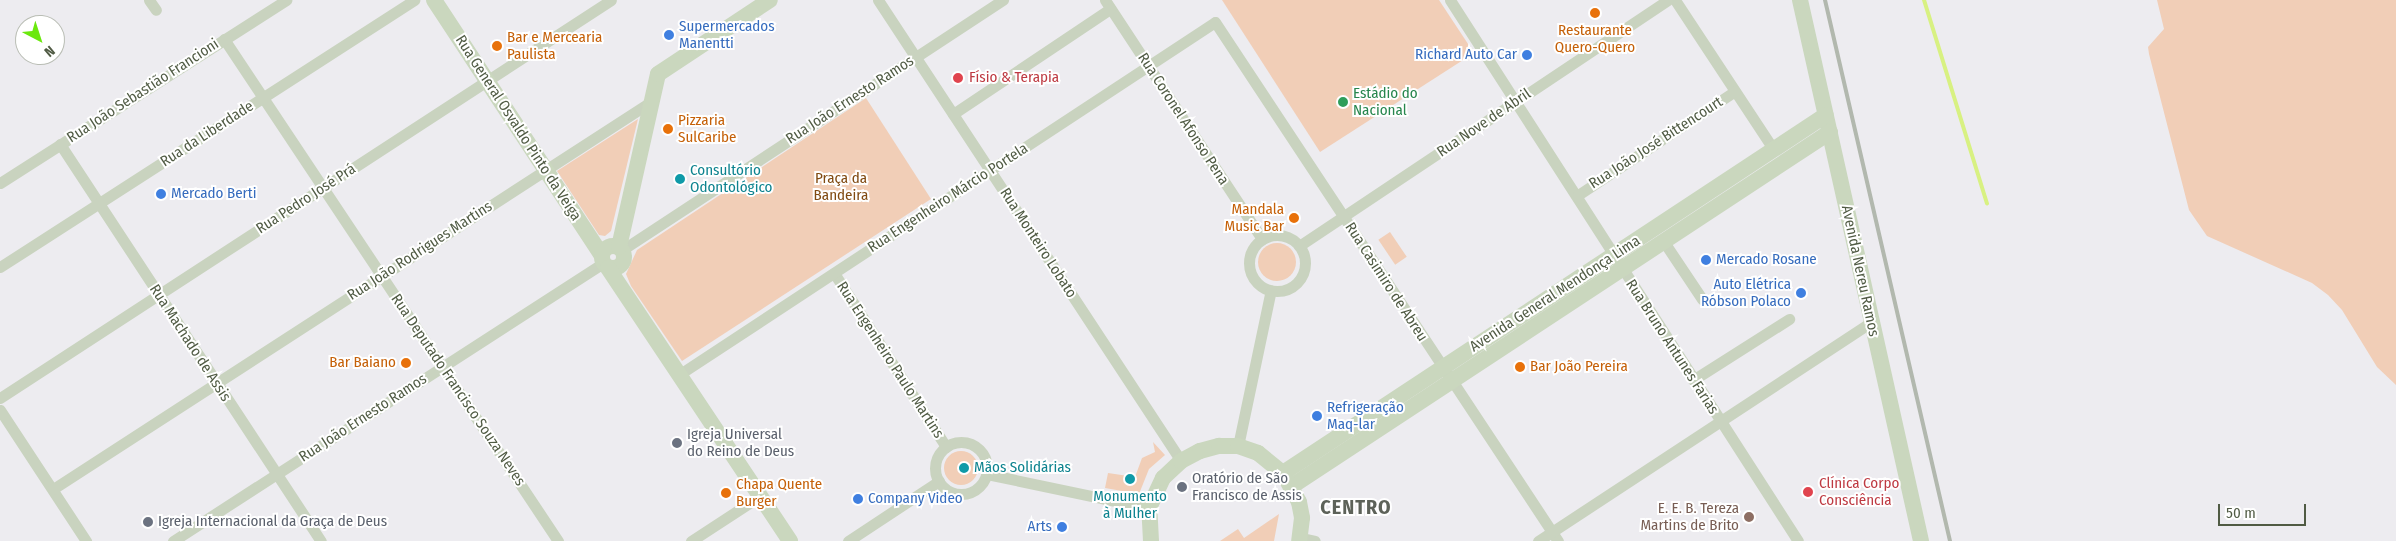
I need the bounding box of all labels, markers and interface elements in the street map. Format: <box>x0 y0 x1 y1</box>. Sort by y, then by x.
marker: Restaurante Quero-Quero <box>1589 7 1601 19</box>
north arrow <box>15 15 65 65</box>
place label: Supermercados Manentti <box>679 17 775 52</box>
place label: Restaurante Quero-Quero <box>1555 21 1635 56</box>
place label: Bar e Mercearia Paulista <box>507 28 602 63</box>
marker: Supermercados Manentti <box>663 29 675 41</box>
street label: Rua General Osvaldo Pinto da Veiga <box>451 32 585 224</box>
street label: Rua João Sebastião Francioni <box>64 35 222 147</box>
marker: Bar e Mercearia Paulista <box>491 40 503 52</box>
text: N <box>41 42 58 60</box>
place label: Richard Auto Car <box>1415 46 1517 64</box>
marker: Richard Auto Car <box>1521 49 1533 61</box>
street label: Rua Coronel Afonso Pena <box>1134 50 1232 188</box>
street label: Rua João Ernesto Ramos <box>783 52 917 148</box>
place label: Físio & Terapia <box>969 69 1059 87</box>
marker: Físio & Terapia <box>951 71 965 85</box>
place label: Estádio do Nacional <box>1353 84 1418 119</box>
street label: Rua Nove de Abril <box>1434 85 1534 161</box>
street label: Rua João José Bittencourt <box>1586 93 1726 193</box>
marker: Estádio do Nacional <box>1337 96 1349 108</box>
street label: Rua da Liberdade <box>157 97 257 171</box>
place label: Pizzaria SulCaribe <box>678 111 736 146</box>
marker: Pizzaria SulCaribe <box>662 123 674 135</box>
street label: Rua Engenheiro Márcio Portela <box>865 139 1031 257</box>
street label: Rua Pedro José Prá <box>253 160 359 238</box>
place label: Consultório Odontológico <box>690 161 772 196</box>
park label: Praça da Bandeira <box>814 169 868 204</box>
marker: Consultório Odontológico <box>674 173 686 185</box>
place label: Mercado Berti <box>171 185 256 203</box>
street label: Rua Monteiro Lobato <box>996 185 1080 301</box>
marker: Mercado Berti <box>155 188 167 200</box>
street label: Rua João Rodrigues Martins <box>344 198 496 304</box>
place label: Mandala Music Bar <box>1225 200 1284 235</box>
street label: Avenida Nereu Ramos <box>1837 204 1883 338</box>
marker: Mandala Music Bar <box>1288 212 1300 224</box>
street label: Rua Casimiro de Abreu <box>1341 219 1431 345</box>
street label: Avenida General Mendonça Lima <box>1466 232 1644 356</box>
place label: Mercado Rosane <box>1716 251 1817 269</box>
marker: Mercado Rosane <box>1700 254 1712 266</box>
place label: Auto Elétrica Róbson Polaco <box>1701 275 1791 310</box>
street label: Rua Bruno Antunes Farias <box>1622 276 1722 418</box>
street label: Rua Engenheiro Paulo Martins <box>833 278 947 442</box>
street label: Rua Machado de Assis <box>145 281 235 405</box>
marker: Auto Elétrica Róbson Polaco <box>1795 287 1807 299</box>
street label: Rua Deputado Francisco Souza Neves <box>387 291 529 489</box>
place label: Bar Baiano <box>329 354 396 372</box>
marker: Bar Baiano <box>400 357 412 369</box>
place label: Bar João Pereira <box>1530 358 1628 376</box>
marker: Bar João Pereira <box>1514 361 1526 373</box>
street label: Rua João Ernesto Ramos <box>296 370 430 466</box>
place label: Refrigeração Maq-lar <box>1327 398 1404 433</box>
marker: Refrigeração Maq-lar <box>1311 410 1323 422</box>
place label: Igreja Universal do Reino de Deus <box>687 425 794 460</box>
marker: Igreja Universal do Reino de Deus <box>671 437 683 449</box>
place label: Mãos Solidárias <box>974 459 1071 477</box>
marker: Mãos Solidárias <box>958 462 970 474</box>
place label: Oratório de São Francisco de Assis <box>1192 469 1302 504</box>
marker: Monumento à Mulher <box>1124 473 1136 485</box>
place label: Clínica Corpo Consciência <box>1819 474 1899 509</box>
place label: Chapa Quente Burger <box>736 475 822 510</box>
marker: Oratório de São Francisco de Assis <box>1176 481 1188 493</box>
marker: Clínica Corpo Consciência <box>1801 485 1815 499</box>
marker: Chapa Quente Burger <box>720 487 732 499</box>
place label: Monumento à Mulher <box>1093 487 1167 522</box>
place label: Company Video <box>868 490 963 508</box>
marker: Company Video <box>852 493 864 505</box>
scale bar <box>2221 494 2308 526</box>
district label: CENTRO <box>1320 495 1392 519</box>
place label: E. E. B. Tereza Martins de Brito <box>1640 499 1739 534</box>
text: 50 m <box>2226 504 2256 522</box>
marker: E. E. B. Tereza Martins de Brito <box>1743 511 1755 523</box>
place label: Igreja Internacional da Graça de Deus <box>158 513 387 531</box>
marker: Igreja Internacional da Graça de Deus <box>142 516 154 528</box>
place label: Arts <box>1028 518 1052 536</box>
marker: Arts <box>1056 521 1068 533</box>

